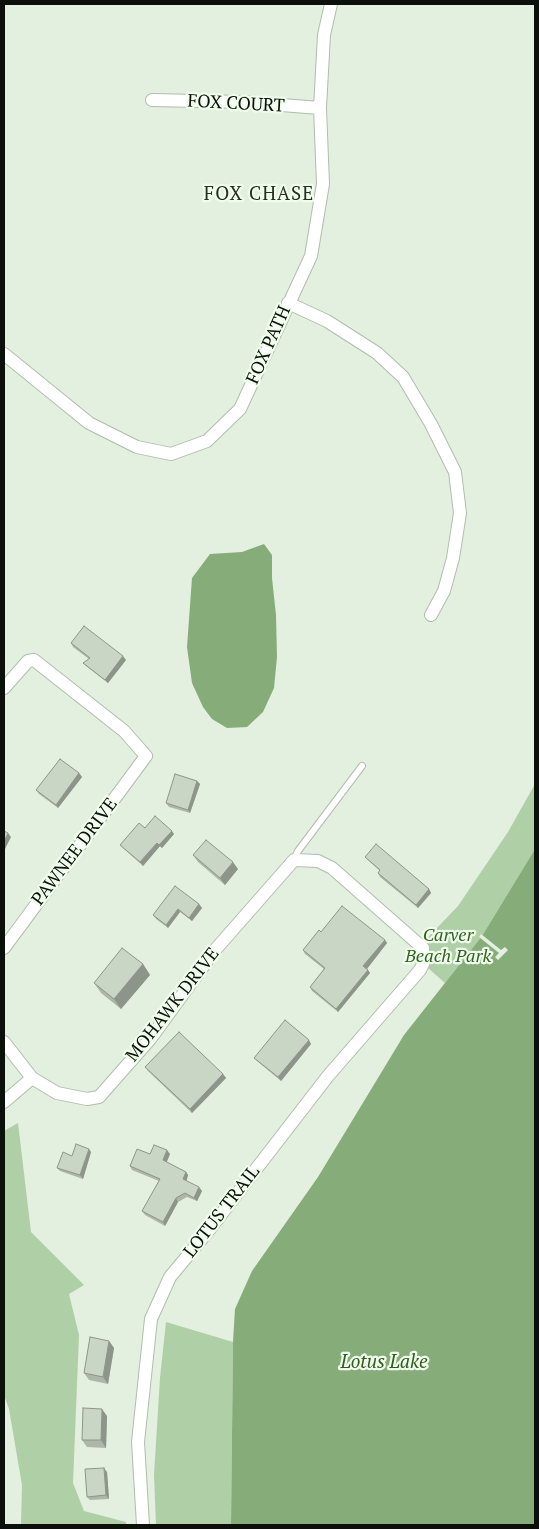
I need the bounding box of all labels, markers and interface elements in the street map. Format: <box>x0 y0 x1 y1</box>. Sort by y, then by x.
street label: FOX COURT <box>187 91 285 117</box>
district label: FOX CHASE <box>203 184 315 206</box>
street label: FOX PATH <box>242 302 296 388</box>
street label: PAWNEE DRIVE <box>28 794 122 910</box>
park label: Carver Beach Park <box>405 925 491 968</box>
street label: MOHAWK DRIVE <box>122 944 224 1066</box>
street label: LOTUS TRAIL <box>179 1162 265 1262</box>
water label: Lotus Lake <box>340 1352 428 1374</box>

